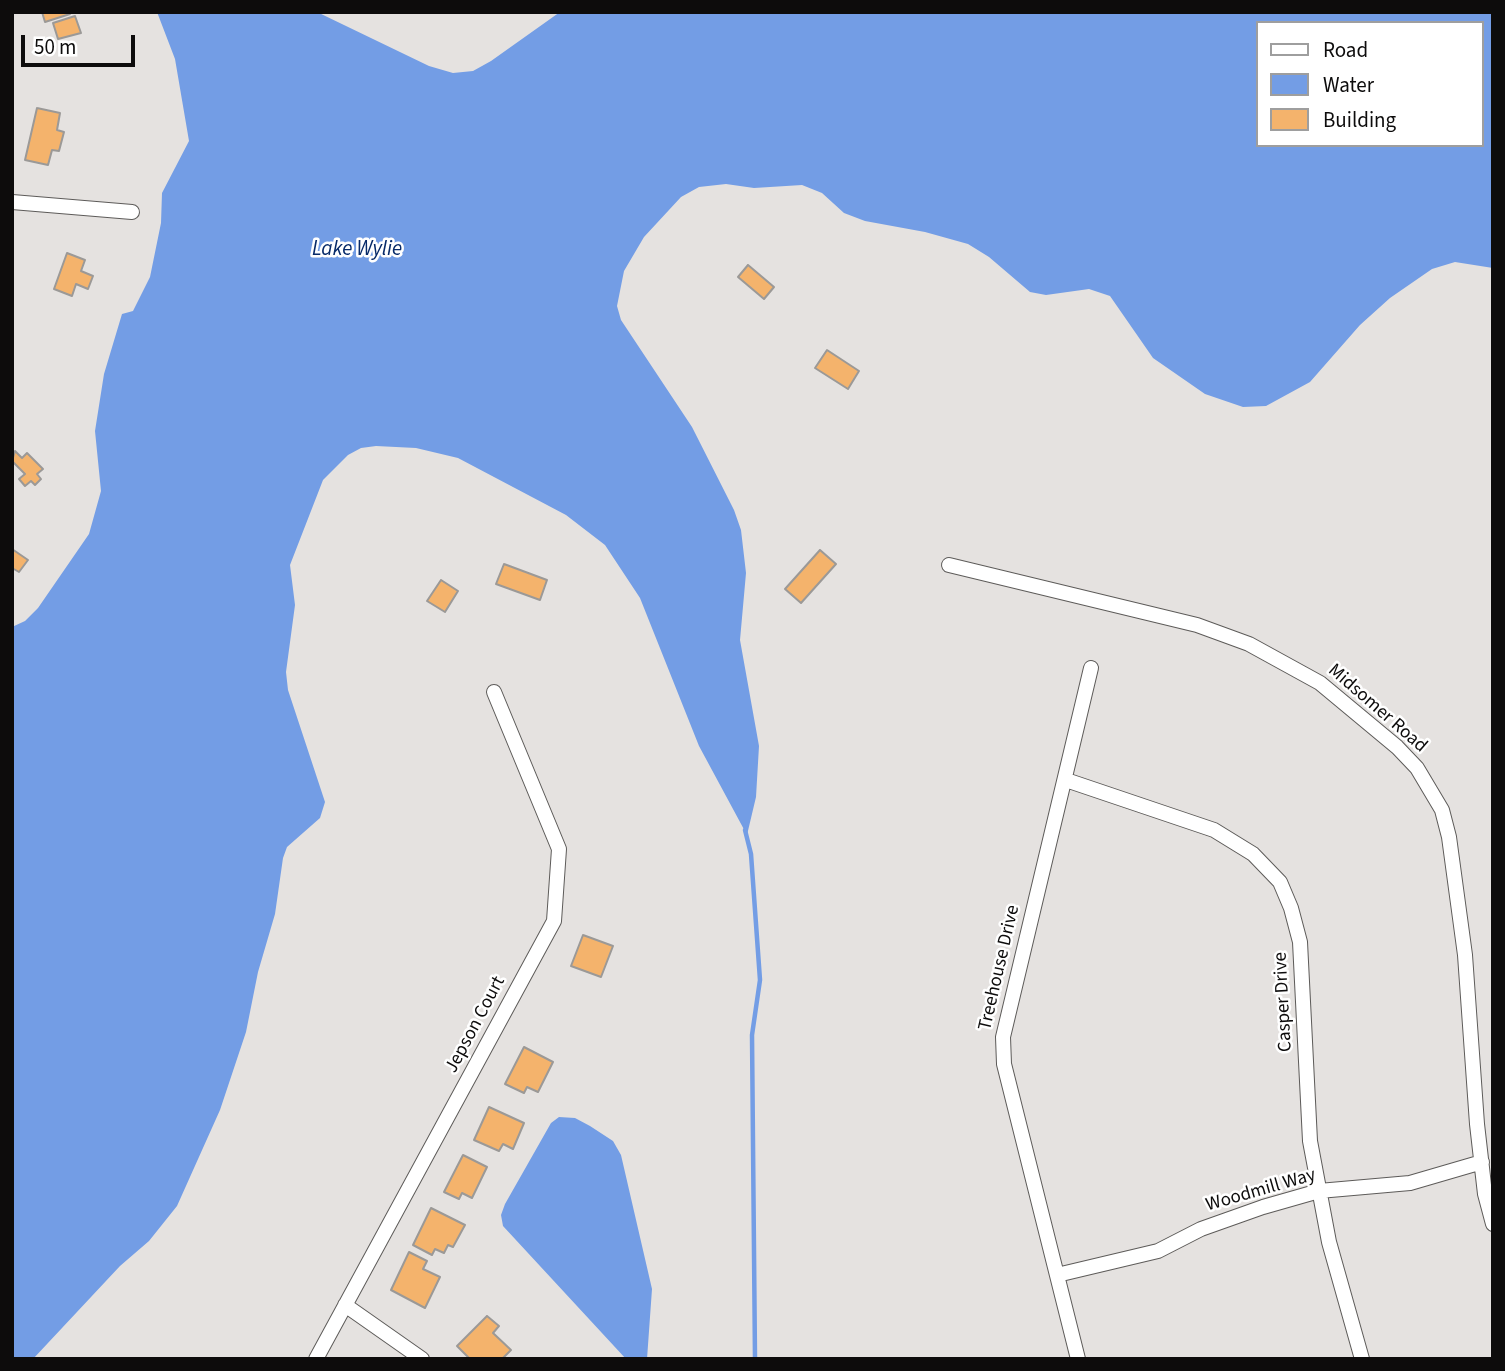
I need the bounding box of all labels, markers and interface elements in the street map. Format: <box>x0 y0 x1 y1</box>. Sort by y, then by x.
scale bar <box>24 21 138 65</box>
legend <box>1256 21 1484 147</box>
text: 50 m <box>34 32 76 62</box>
text: Road <box>1323 35 1368 65</box>
text: Water <box>1323 70 1374 100</box>
text: Building <box>1323 105 1396 135</box>
water label: Lake Wylie <box>312 237 402 263</box>
street label: Midsomer Road <box>1323 660 1431 758</box>
street label: Treehouse Drive <box>975 903 1025 1033</box>
street label: Casper Drive <box>1270 952 1298 1052</box>
street label: Jepson Court <box>441 973 511 1077</box>
street label: Woodmill Way <box>1204 1164 1318 1218</box>

